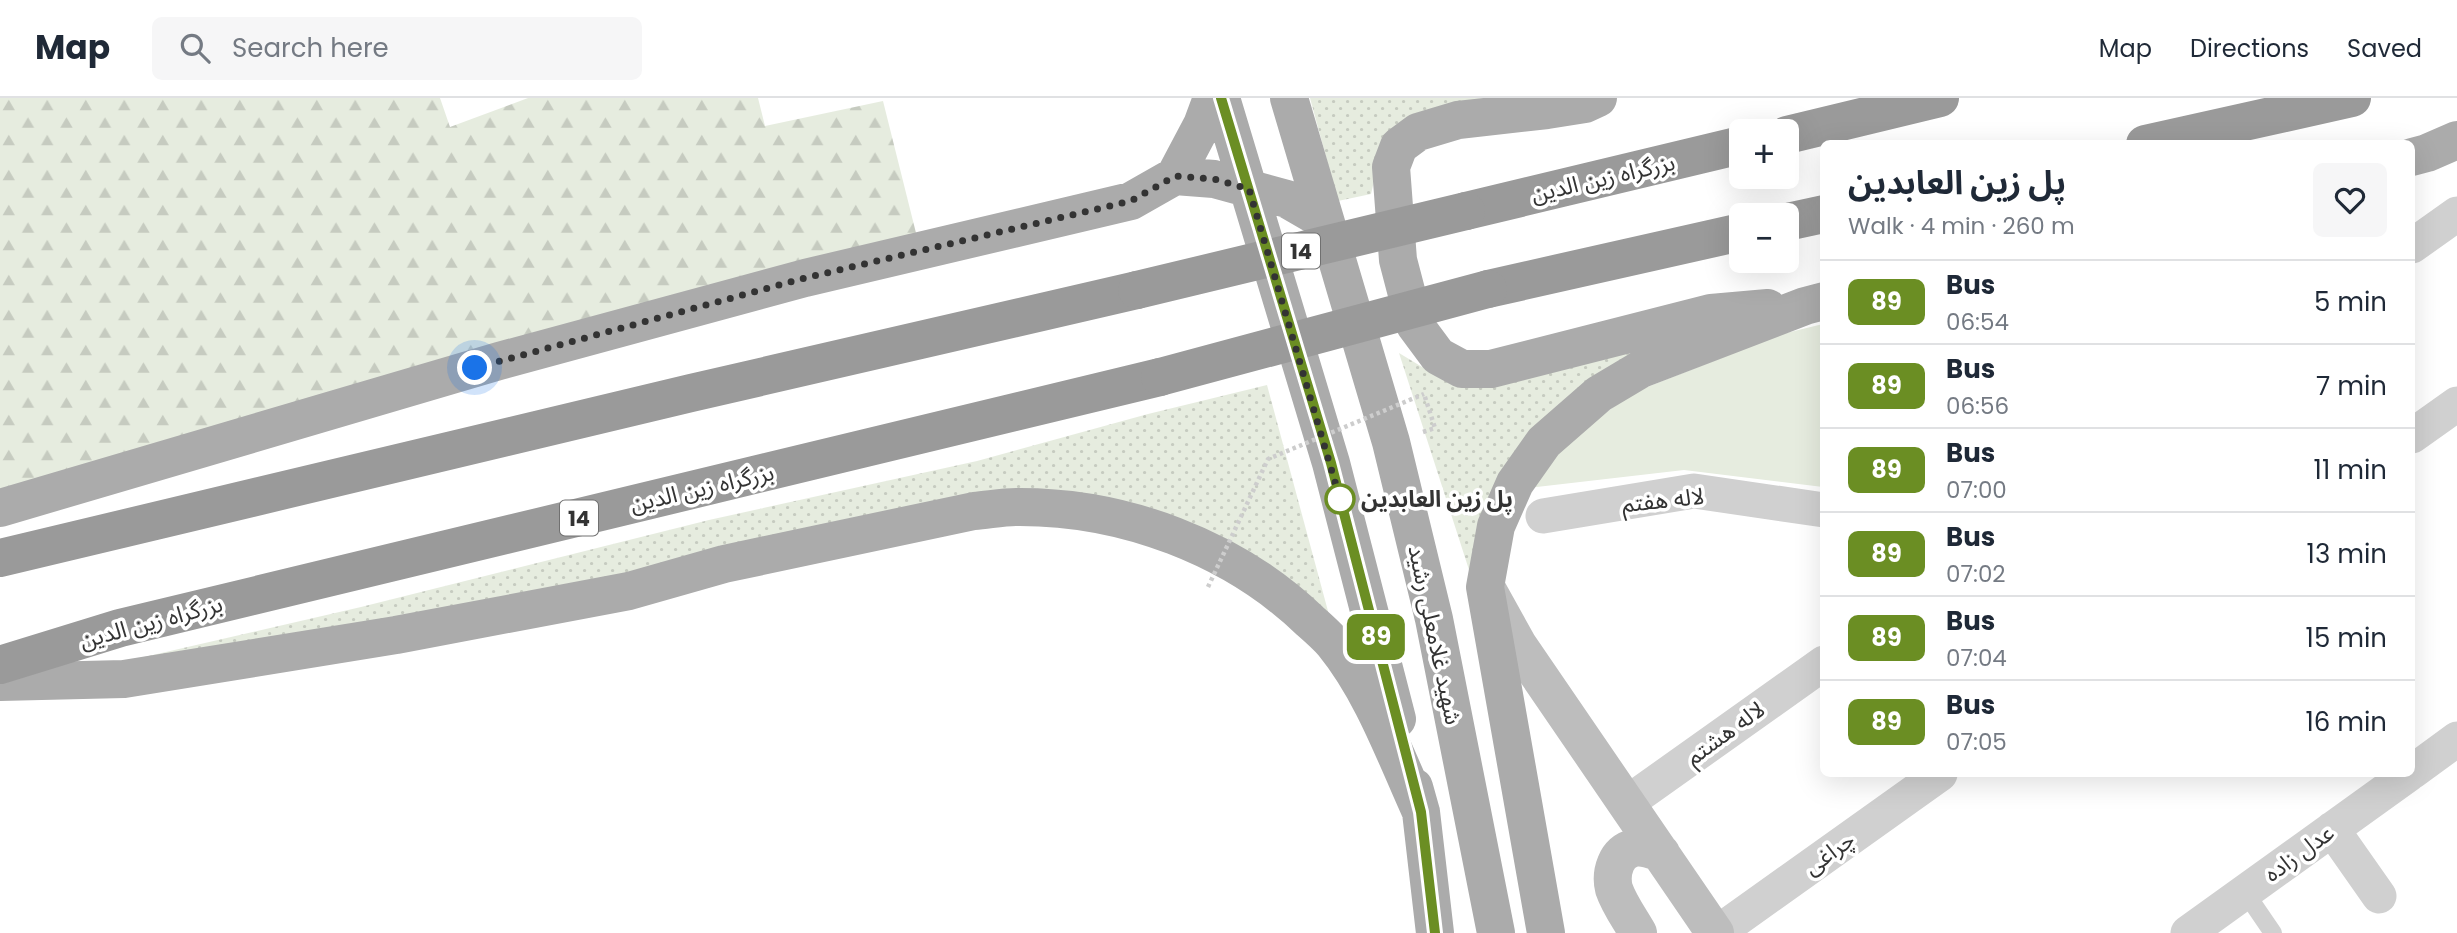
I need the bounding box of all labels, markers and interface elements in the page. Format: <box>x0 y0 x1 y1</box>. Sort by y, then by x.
search box <box>152 17 642 80</box>
text: Map <box>35 24 110 71</box>
icon: search <box>176 29 214 67</box>
text: Search here <box>232 30 389 66</box>
text: Map <box>2099 32 2152 65</box>
text: Directions <box>2190 32 2309 65</box>
text: Saved <box>2347 32 2422 65</box>
map controls <box>1729 119 1799 273</box>
button: + <box>1729 119 1799 189</box>
street label: بزرگراه زین الدین <box>1528 146 1678 210</box>
text: پل زین العابدین <box>1848 159 2066 206</box>
button: heart <box>2313 163 2387 237</box>
button: − <box>1729 203 1799 273</box>
text: Walk · 4 min · 260 m <box>1848 210 2075 242</box>
road number: 14 <box>1282 234 1320 268</box>
text: Bus <box>1946 267 1995 303</box>
text: 5 min <box>2314 284 2387 320</box>
text: 89 <box>1871 285 1902 318</box>
text: 06:54 <box>1946 306 2009 338</box>
your location <box>457 350 492 385</box>
text: Bus <box>1946 351 1995 387</box>
text: 7 min <box>2316 368 2387 404</box>
text: 89 <box>1871 369 1902 402</box>
text: 06:56 <box>1946 390 2009 422</box>
text: Bus <box>1946 435 1995 471</box>
text: 11 min <box>2314 452 2387 488</box>
text: 89 <box>1871 453 1902 486</box>
street label: بزرگراه زین الدین <box>627 456 777 520</box>
text: 07:00 <box>1946 474 2007 506</box>
street label: لاله هفتم <box>1620 480 1706 521</box>
place label: پل زین العابدین <box>1361 483 1513 515</box>
marker: پل زین العابدین <box>1325 484 1355 514</box>
road number: 14 <box>560 500 598 536</box>
text: Bus <box>1946 519 1995 555</box>
text: 13 min <box>2307 536 2387 572</box>
text: 89 <box>1871 537 1902 570</box>
street label: شهید غلامعلی رشید <box>1400 542 1470 728</box>
text: 07:02 <box>1946 558 2006 590</box>
street label: بزرگراه زین الدین <box>76 588 226 656</box>
text: Bus <box>1946 603 1995 639</box>
line badge: 89 <box>1344 614 1408 660</box>
text: 89 <box>1361 620 1391 653</box>
text: 15 min <box>2306 620 2387 656</box>
text: 89 <box>1871 621 1902 654</box>
text: 07:04 <box>1946 642 2007 674</box>
text: Bus <box>1946 687 1995 723</box>
street label: لاله هشتم <box>1679 693 1772 773</box>
text: 16 min <box>2305 704 2387 740</box>
text: 89 <box>1871 705 1902 738</box>
text: 07:05 <box>1946 726 2007 758</box>
street label: عدل زاده <box>2257 817 2341 889</box>
street label: چراغی <box>1797 824 1861 882</box>

